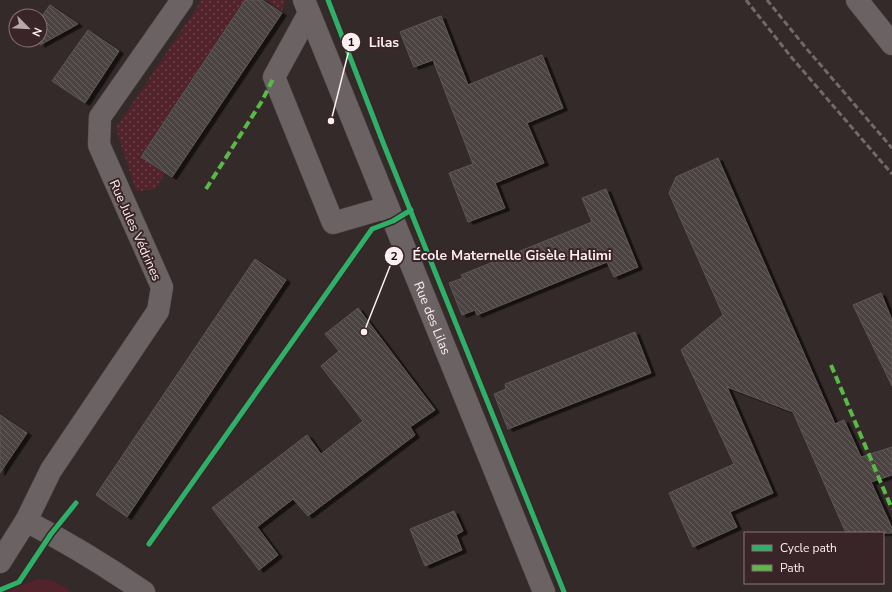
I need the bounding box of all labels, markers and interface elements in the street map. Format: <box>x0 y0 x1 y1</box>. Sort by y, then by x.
north arrow <box>8 8 48 48</box>
text: N <box>28 25 45 39</box>
callout: Lilas <box>341 29 408 55</box>
text: Lilas <box>369 33 399 52</box>
text: 1 <box>347 34 355 50</box>
street label: Rue Jules Védrines <box>105 177 165 284</box>
callout: École Maternelle Gisèle Halimi <box>384 243 620 269</box>
text: École Maternelle Gisèle Halimi <box>412 246 612 265</box>
text: 2 <box>390 248 398 264</box>
street label: Rue des Lilas <box>409 279 455 358</box>
legend <box>744 532 884 584</box>
text: Cycle path <box>780 540 837 556</box>
text: Path <box>780 560 805 576</box>

